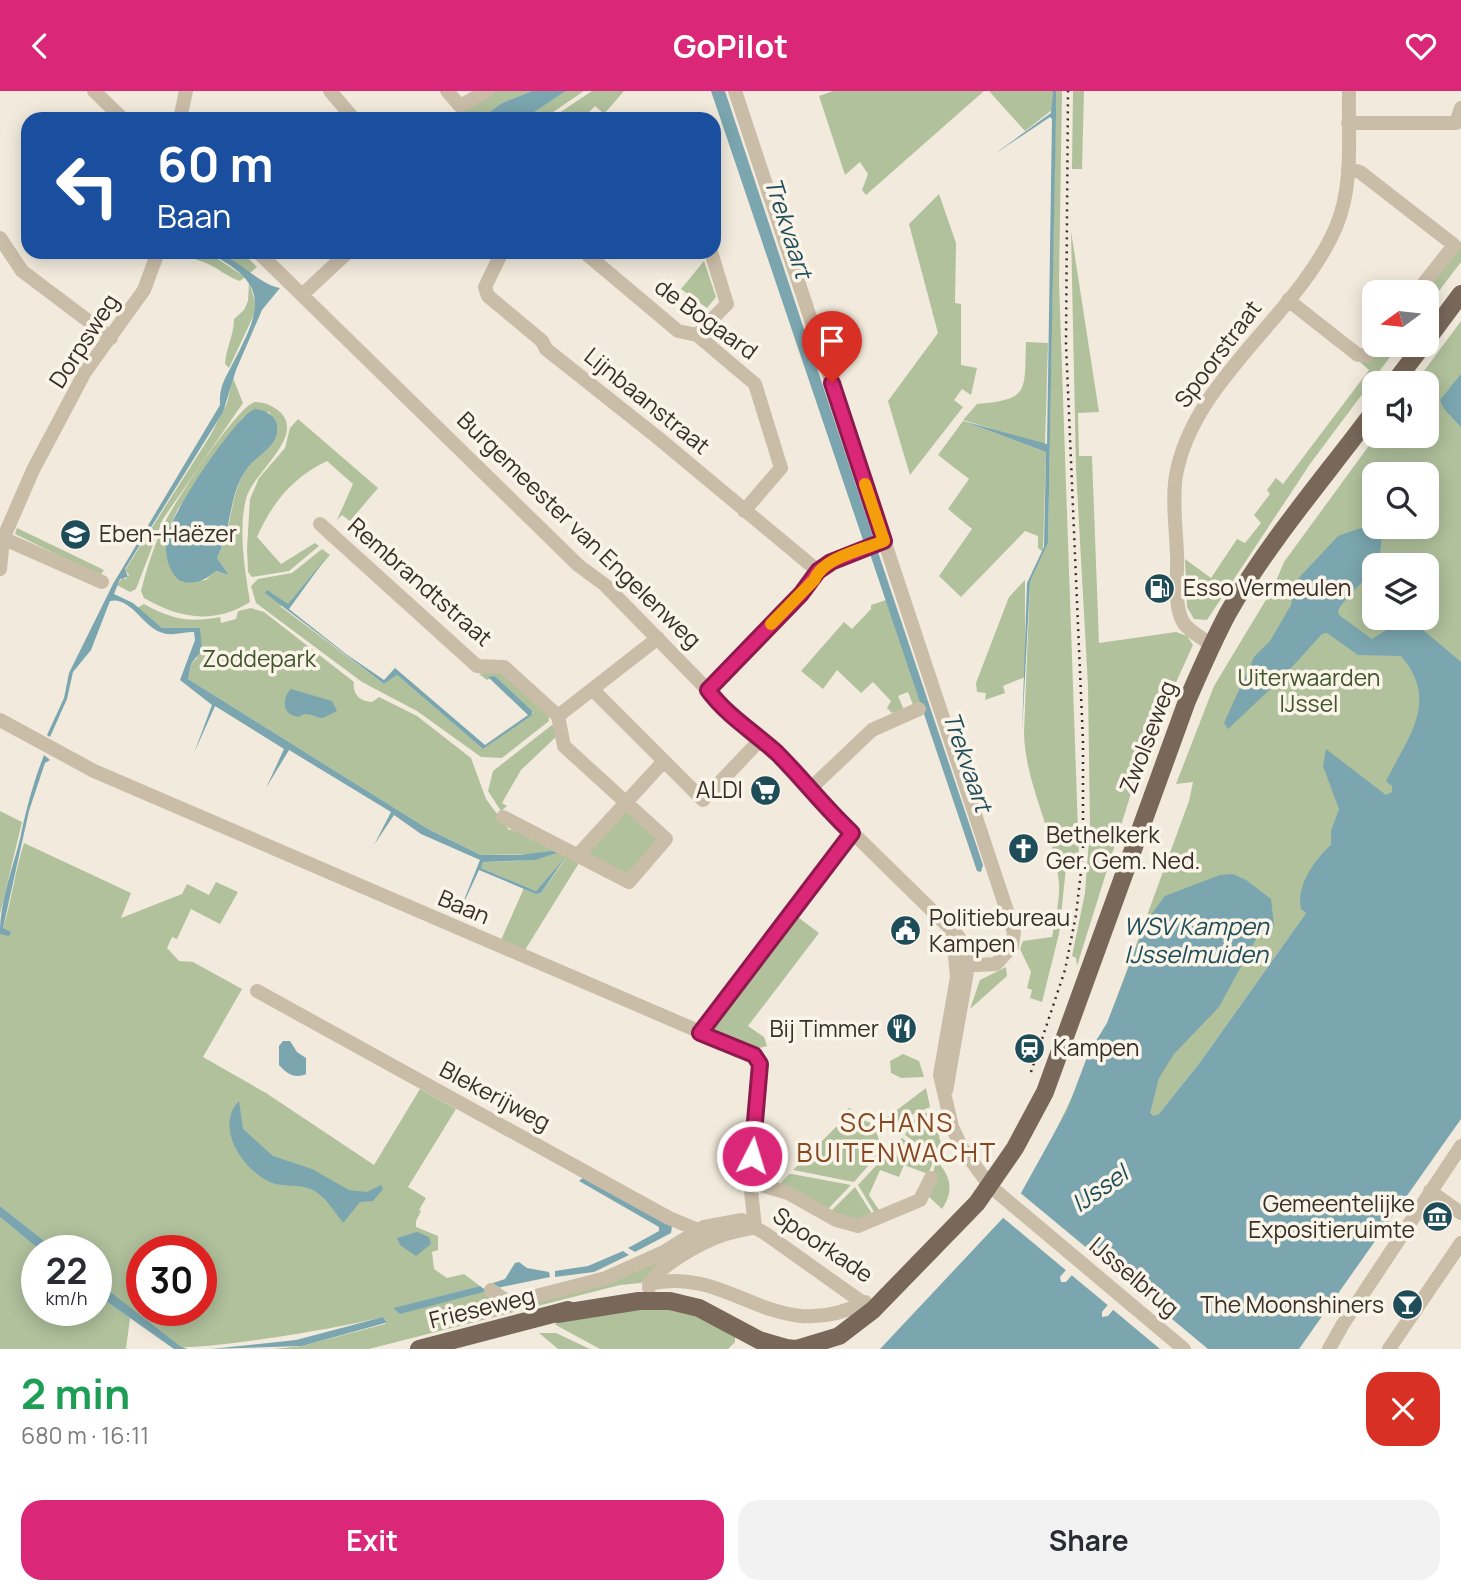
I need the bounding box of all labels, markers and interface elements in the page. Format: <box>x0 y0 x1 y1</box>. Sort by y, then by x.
text: GoPilot <box>673 24 788 68</box>
icon: back <box>21 27 59 65</box>
icon: heart <box>1402 27 1440 65</box>
text: 60 m <box>157 130 274 197</box>
icon: left <box>42 140 133 231</box>
water label: Trekvaart <box>758 173 822 284</box>
text: Baan <box>157 194 231 238</box>
street label: de Bogaard <box>649 270 765 366</box>
north arrow <box>1362 280 1438 357</box>
map controls <box>1362 280 1439 630</box>
street label: Dorpsweg <box>41 287 126 394</box>
street label: Spoorstraat <box>1166 293 1268 414</box>
pin <box>802 311 862 383</box>
icon: arrive <box>813 322 851 360</box>
street label: Lijnbaanstraat <box>578 340 717 461</box>
button: sound <box>1362 371 1439 448</box>
street label: Burgemeester van Engelenweg <box>451 404 709 655</box>
button: search <box>1362 462 1439 539</box>
street label: Rembrandtstraat <box>342 510 500 653</box>
school or university icon: Eben-Haëzer <box>59 517 93 551</box>
place label: Eben-Haëzer <box>99 517 237 549</box>
button: layers <box>1362 553 1439 630</box>
fuel station icon: Esso Vermeulen <box>1143 571 1177 605</box>
place label: Esso Vermeulen <box>1183 571 1351 603</box>
park label: Zoddepark <box>202 642 317 674</box>
park label: Uiterwaarden IJssel <box>1238 661 1380 719</box>
street label: Zwolseweg <box>1111 676 1183 798</box>
water label: Trekvaart <box>936 707 1002 818</box>
place label: ALDI <box>696 773 743 805</box>
supermarket icon: ALDI <box>749 773 783 807</box>
place label: Bethelkerk Ger. Gem. Ned. <box>1046 818 1200 876</box>
church icon: Bethelkerk Ger. Gem. Ned. <box>1006 831 1040 865</box>
street label: Baan <box>434 881 495 931</box>
place label: Politiebureau Kampen <box>929 901 1070 959</box>
water label: WSV Kampen IJsselmuiden <box>1123 909 1270 970</box>
public building icon: Politiebureau Kampen <box>889 914 923 948</box>
place label: Bij Timmer <box>769 1012 879 1044</box>
restaurant icon: Bij Timmer <box>885 1012 919 1046</box>
station icon: Kampen <box>1013 1031 1047 1065</box>
place label: Kampen <box>1053 1031 1139 1063</box>
street label: Blekerijweg <box>434 1053 556 1138</box>
district label: SCHANS BUITENWACHT <box>797 1104 997 1170</box>
position arrow <box>715 1119 789 1193</box>
water label: IJssel <box>1064 1155 1137 1219</box>
place label: Gemeentelijke Expositieruimte <box>1248 1187 1415 1245</box>
street label: Spoorkade <box>767 1199 880 1289</box>
museum icon: Gemeentelijke Expositieruimte <box>1421 1200 1455 1234</box>
street label: IJsselbrug <box>1083 1229 1186 1323</box>
speed limit sign: 30 <box>126 1235 217 1326</box>
text: 22 <box>46 1247 87 1295</box>
street label: Frieseweg <box>425 1278 538 1336</box>
text: km/h <box>46 1286 87 1310</box>
place label: The Moonshiners <box>1200 1288 1384 1320</box>
bar icon: The Moonshiners <box>1390 1288 1424 1322</box>
text: 2 min <box>21 1364 130 1422</box>
button: close <box>1366 1372 1440 1446</box>
text: 680 m · 16:11 <box>21 1419 149 1451</box>
button: Exit <box>21 1500 724 1580</box>
button: Share <box>738 1500 1440 1580</box>

